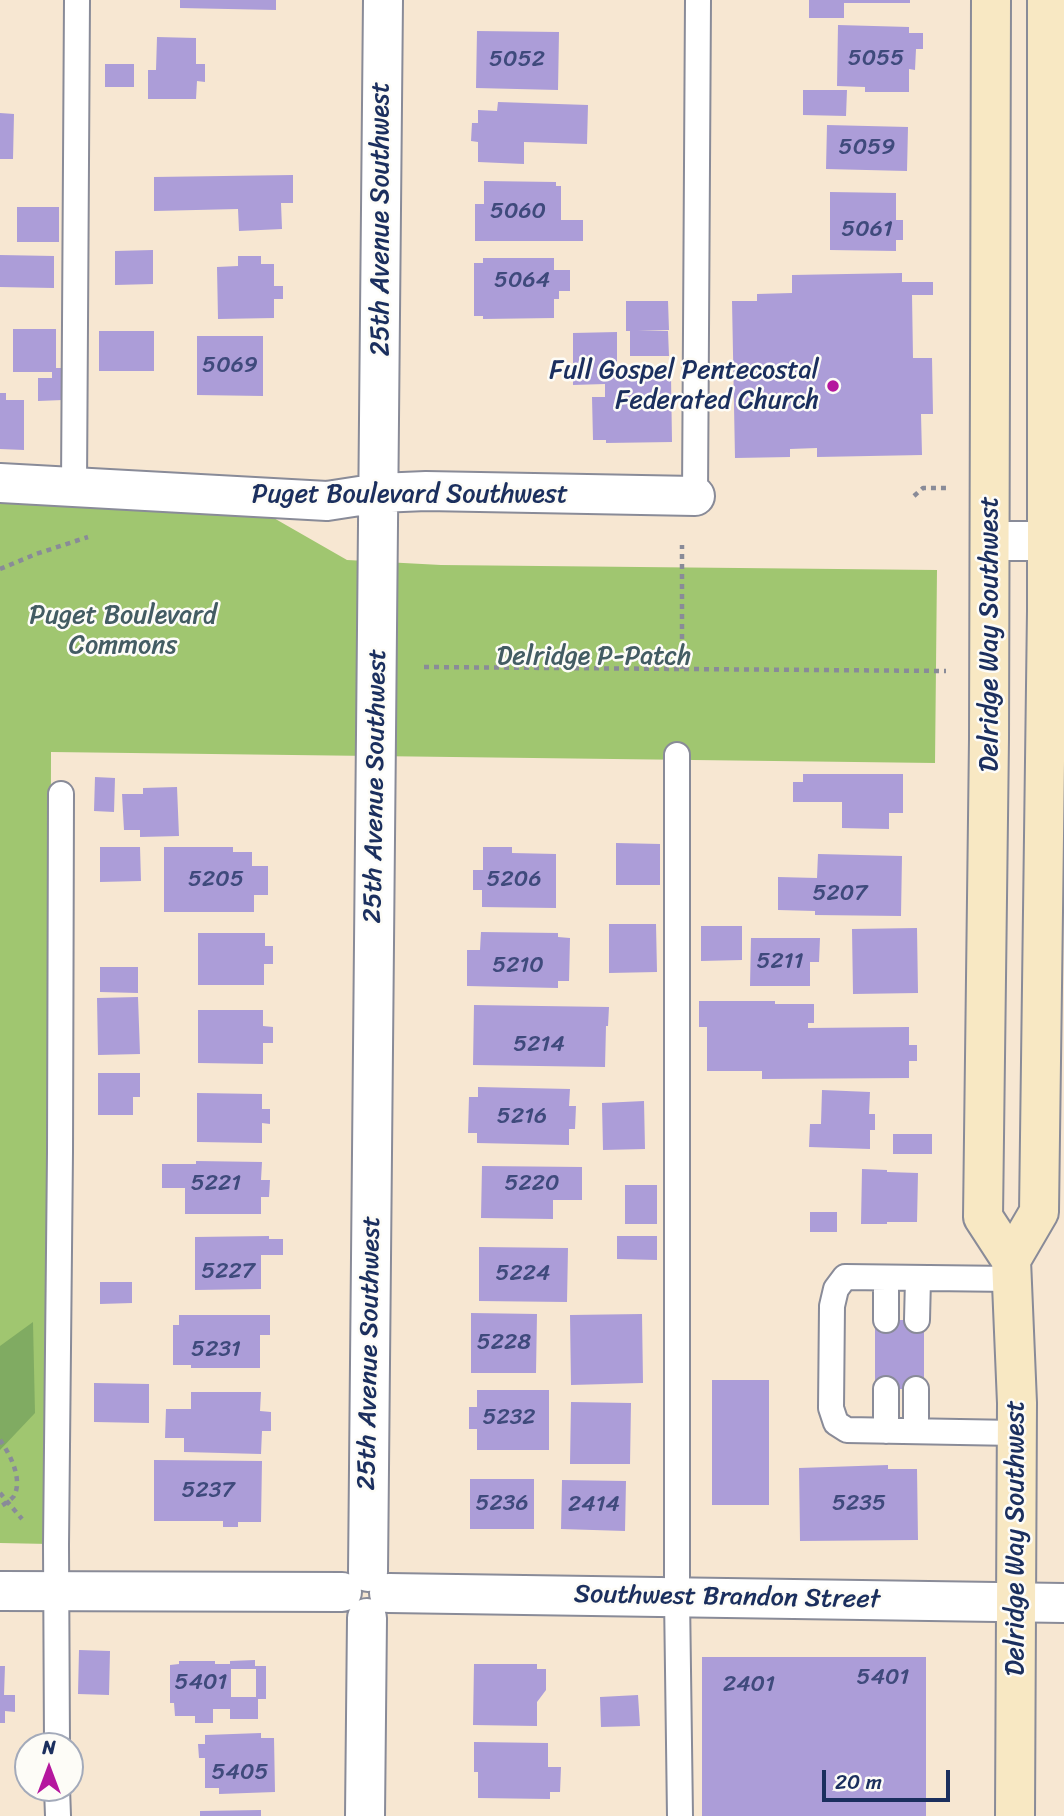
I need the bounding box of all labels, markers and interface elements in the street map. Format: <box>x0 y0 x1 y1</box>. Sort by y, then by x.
house number: 5055 <box>848 45 904 73</box>
house number: 5052 <box>489 46 545 74</box>
street label: 25th Avenue Southwest <box>365 82 397 356</box>
house number: 5059 <box>839 134 895 162</box>
house number: 5060 <box>490 198 546 226</box>
house number: 5061 <box>841 216 893 244</box>
house number: 5064 <box>494 267 550 295</box>
house number: 5069 <box>202 352 258 380</box>
place label: Full Gospel Pentecostal Federated Church <box>549 355 819 416</box>
marker: Full Gospel Pentecostal Federated Church <box>825 378 841 394</box>
street label: Puget Boulevard Southwest <box>252 479 568 511</box>
street label: Delridge Way Southwest <box>974 496 1006 772</box>
park label: Puget Boulevard Commons <box>29 600 217 662</box>
park label: Delridge P-Patch <box>497 641 691 673</box>
street label: 25th Avenue Southwest <box>358 648 394 924</box>
house number: 5205 <box>188 866 244 894</box>
house number: 5206 <box>487 866 541 894</box>
house number: 5207 <box>813 880 867 908</box>
house number: 5211 <box>756 948 804 976</box>
house number: 5210 <box>492 952 544 980</box>
house number: 5214 <box>513 1031 565 1059</box>
house number: 5216 <box>497 1103 547 1131</box>
house number: 5221 <box>191 1170 241 1198</box>
house number: 5220 <box>504 1170 560 1198</box>
street label: 25th Avenue Southwest <box>352 1215 388 1491</box>
house number: 5227 <box>201 1258 255 1286</box>
house number: 5224 <box>496 1260 550 1288</box>
house number: 5228 <box>477 1329 531 1357</box>
house number: 5231 <box>191 1336 241 1364</box>
street label: Delridge Way Southwest <box>1000 1400 1032 1676</box>
house number: 5232 <box>482 1404 536 1432</box>
house number: 5237 <box>181 1477 235 1505</box>
house number: 5236 <box>475 1490 529 1518</box>
house number: 5235 <box>832 1490 886 1518</box>
house number: 2414 <box>568 1491 620 1519</box>
street label: Southwest Brandon Street <box>574 1580 880 1616</box>
house number: 5401 <box>857 1664 909 1692</box>
house number: 5401 <box>175 1669 227 1697</box>
house number: 2401 <box>723 1671 775 1699</box>
text: N <box>42 1731 56 1764</box>
north arrow <box>14 1732 84 1802</box>
scale bar <box>826 1756 954 1800</box>
house number: 5405 <box>211 1759 269 1787</box>
text: 20 m <box>835 1763 882 1801</box>

